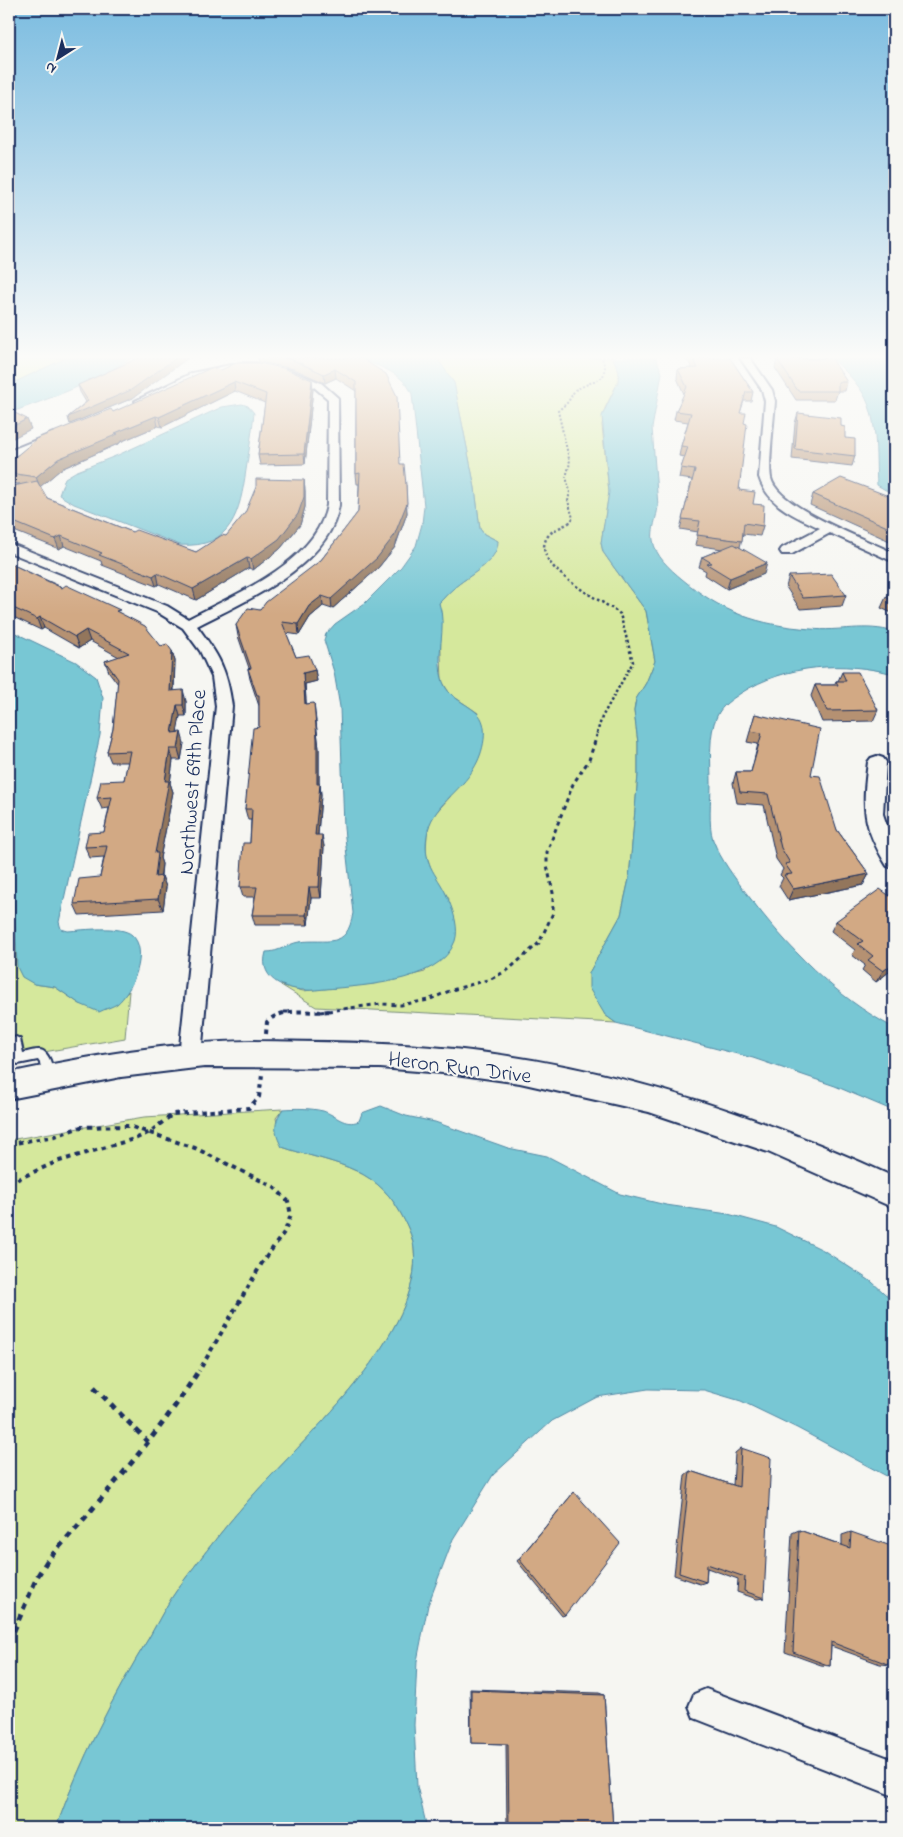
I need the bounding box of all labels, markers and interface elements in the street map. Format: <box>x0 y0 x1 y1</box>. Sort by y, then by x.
north arrow <box>32 32 82 82</box>
text: N <box>41 56 61 79</box>
street label: Northwest 69th Place <box>172 688 216 876</box>
street label: Heron Run Drive <box>386 1044 533 1094</box>

